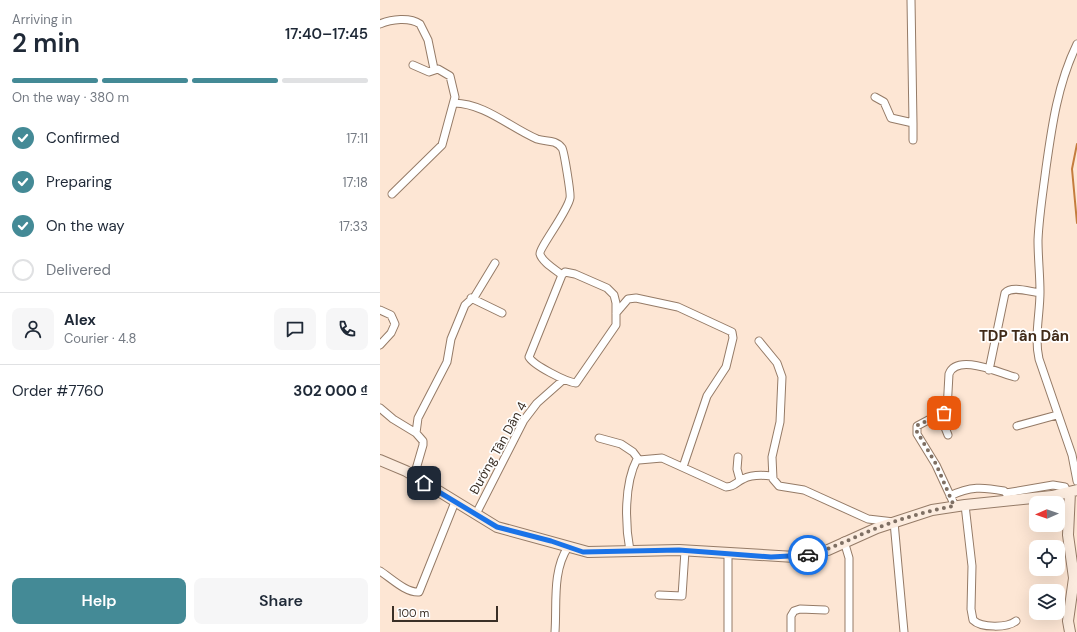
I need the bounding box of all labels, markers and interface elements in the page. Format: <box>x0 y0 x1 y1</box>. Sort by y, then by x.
text: Arriving in <box>12 11 72 28</box>
text: 17:40–17:45 <box>285 24 368 44</box>
text: 2 min <box>12 26 80 60</box>
text: On the way · 380 m <box>12 89 129 106</box>
icon: check <box>12 127 34 149</box>
text: Confirmed <box>46 128 120 148</box>
text: 17:11 <box>346 130 368 147</box>
icon: check <box>12 171 34 193</box>
text: Preparing <box>46 172 112 192</box>
text: 17:18 <box>342 174 368 191</box>
icon: check <box>12 215 34 237</box>
text: On the way <box>46 216 125 236</box>
text: 17:33 <box>339 218 368 235</box>
text: Delivered <box>46 260 111 280</box>
button: person <box>12 308 54 350</box>
button: chat <box>274 308 316 350</box>
button: phone <box>326 308 368 350</box>
text: Alex <box>64 310 96 330</box>
district label: TDP Tân Dân <box>979 326 1069 346</box>
text: Courier · 4.8 <box>64 330 136 347</box>
text: Order #7760 <box>12 381 104 401</box>
text: 302 000 ₫ <box>293 381 368 401</box>
pin <box>927 396 961 430</box>
street label: Đướng Tân Dân 4 <box>465 398 531 498</box>
icon: bag <box>933 402 955 424</box>
pin <box>407 466 441 500</box>
icon: home <box>413 472 435 494</box>
north arrow <box>1029 496 1065 532</box>
map controls <box>1029 496 1065 620</box>
courier <box>788 535 828 575</box>
button: locate <box>1029 540 1065 576</box>
icon: car <box>797 544 819 566</box>
button: Help <box>12 578 186 624</box>
button: Share <box>194 578 368 624</box>
button: layers <box>1029 584 1065 620</box>
scale bar <box>392 604 498 623</box>
text: 100 m <box>398 606 429 620</box>

